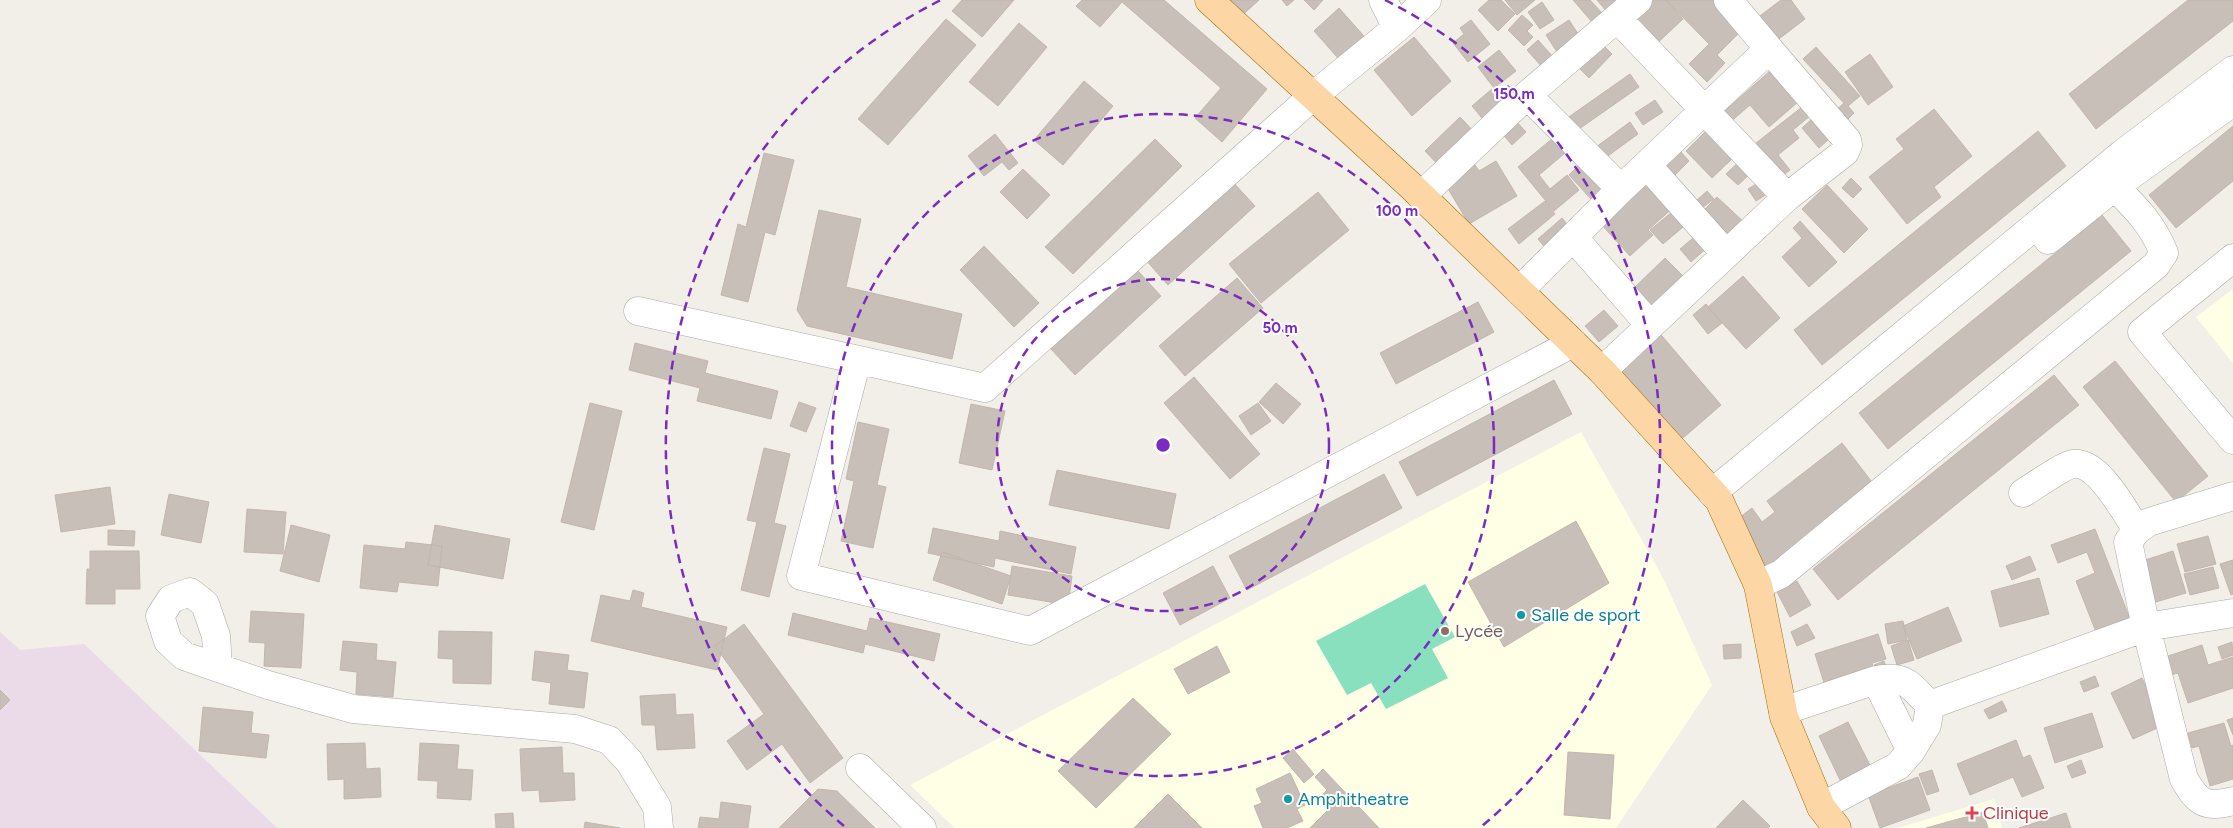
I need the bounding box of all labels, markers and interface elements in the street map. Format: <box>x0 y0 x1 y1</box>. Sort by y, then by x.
text: 150 m <box>1493 85 1535 103</box>
text: 100 m <box>1376 202 1418 220</box>
text: 50 m <box>1262 319 1298 337</box>
centre of rings <box>1154 436 1172 454</box>
place label: Salle de sport <box>1531 604 1641 626</box>
marker: Salle de sport <box>1515 609 1527 621</box>
place label: Lycée <box>1455 620 1503 642</box>
marker: Lycée <box>1439 625 1451 637</box>
place label: Amphitheatre <box>1298 788 1409 810</box>
marker: Amphitheatre <box>1282 793 1294 805</box>
place label: Clinique <box>1983 802 2049 824</box>
marker: Clinique <box>1965 806 1979 820</box>

